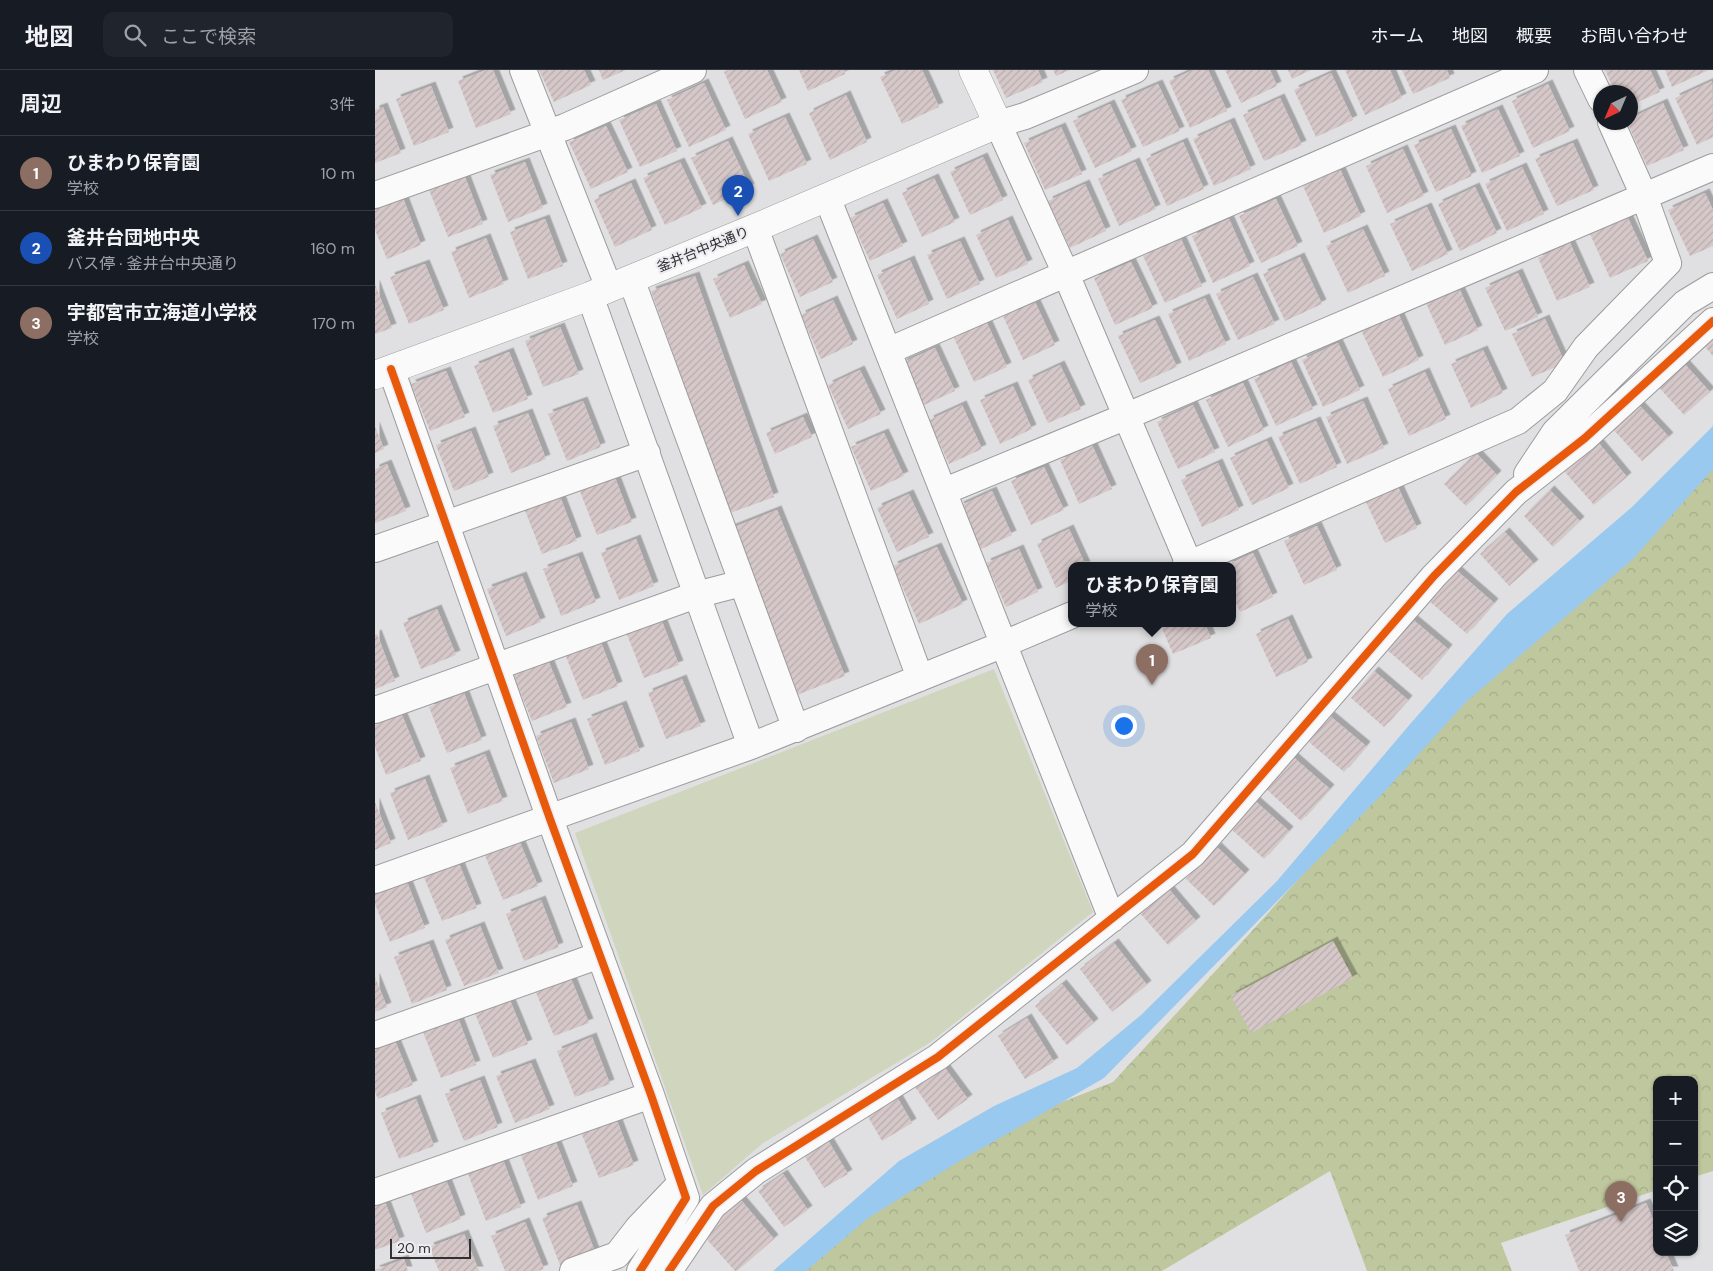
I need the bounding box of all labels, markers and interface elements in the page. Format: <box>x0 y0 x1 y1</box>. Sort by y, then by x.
search box <box>103 12 453 57</box>
text: 地図 <box>25 21 73 52</box>
icon: search <box>121 21 149 49</box>
text: ここで検索 <box>161 24 256 49</box>
text: ホーム <box>1371 24 1424 48</box>
text: 地図 <box>1452 24 1488 48</box>
text: 概要 <box>1516 24 1552 48</box>
text: お問い合わせ <box>1580 24 1688 48</box>
north arrow <box>1593 85 1638 130</box>
text: 周辺 <box>20 90 62 118</box>
text: 3件 <box>330 94 355 115</box>
text: ひまわり保育園 <box>67 150 200 175</box>
text: 1 <box>33 163 39 184</box>
text: 10 m <box>321 163 355 184</box>
pin: 2 <box>722 175 754 216</box>
text: 学校 <box>67 178 99 199</box>
street label: 釜井台中央通り <box>654 222 752 276</box>
text: 釜井台団地中央 <box>67 225 200 250</box>
text: 2 <box>31 238 41 259</box>
text: 160 m <box>311 238 355 259</box>
text: バス停 · 釜井台中央通り <box>67 253 239 274</box>
text: 宇都宮市立海道小学校 <box>67 300 257 325</box>
text: 3 <box>31 313 41 334</box>
text: 170 m <box>312 313 355 334</box>
text: 学校 <box>67 328 99 349</box>
popup <box>1068 562 1236 627</box>
text: ひまわり保育園 <box>1085 572 1219 597</box>
text: 学校 <box>1085 600 1118 621</box>
pin: 1 <box>1136 644 1168 685</box>
your location <box>1111 713 1137 739</box>
map controls <box>1653 1076 1698 1256</box>
button: + <box>1653 1076 1698 1121</box>
button: − <box>1653 1121 1698 1166</box>
button: locate <box>1653 1166 1698 1211</box>
pin: 3 <box>1605 1181 1637 1222</box>
button: layers <box>1653 1211 1698 1256</box>
scale bar <box>390 1236 471 1259</box>
text: 20 m <box>397 1239 431 1257</box>

